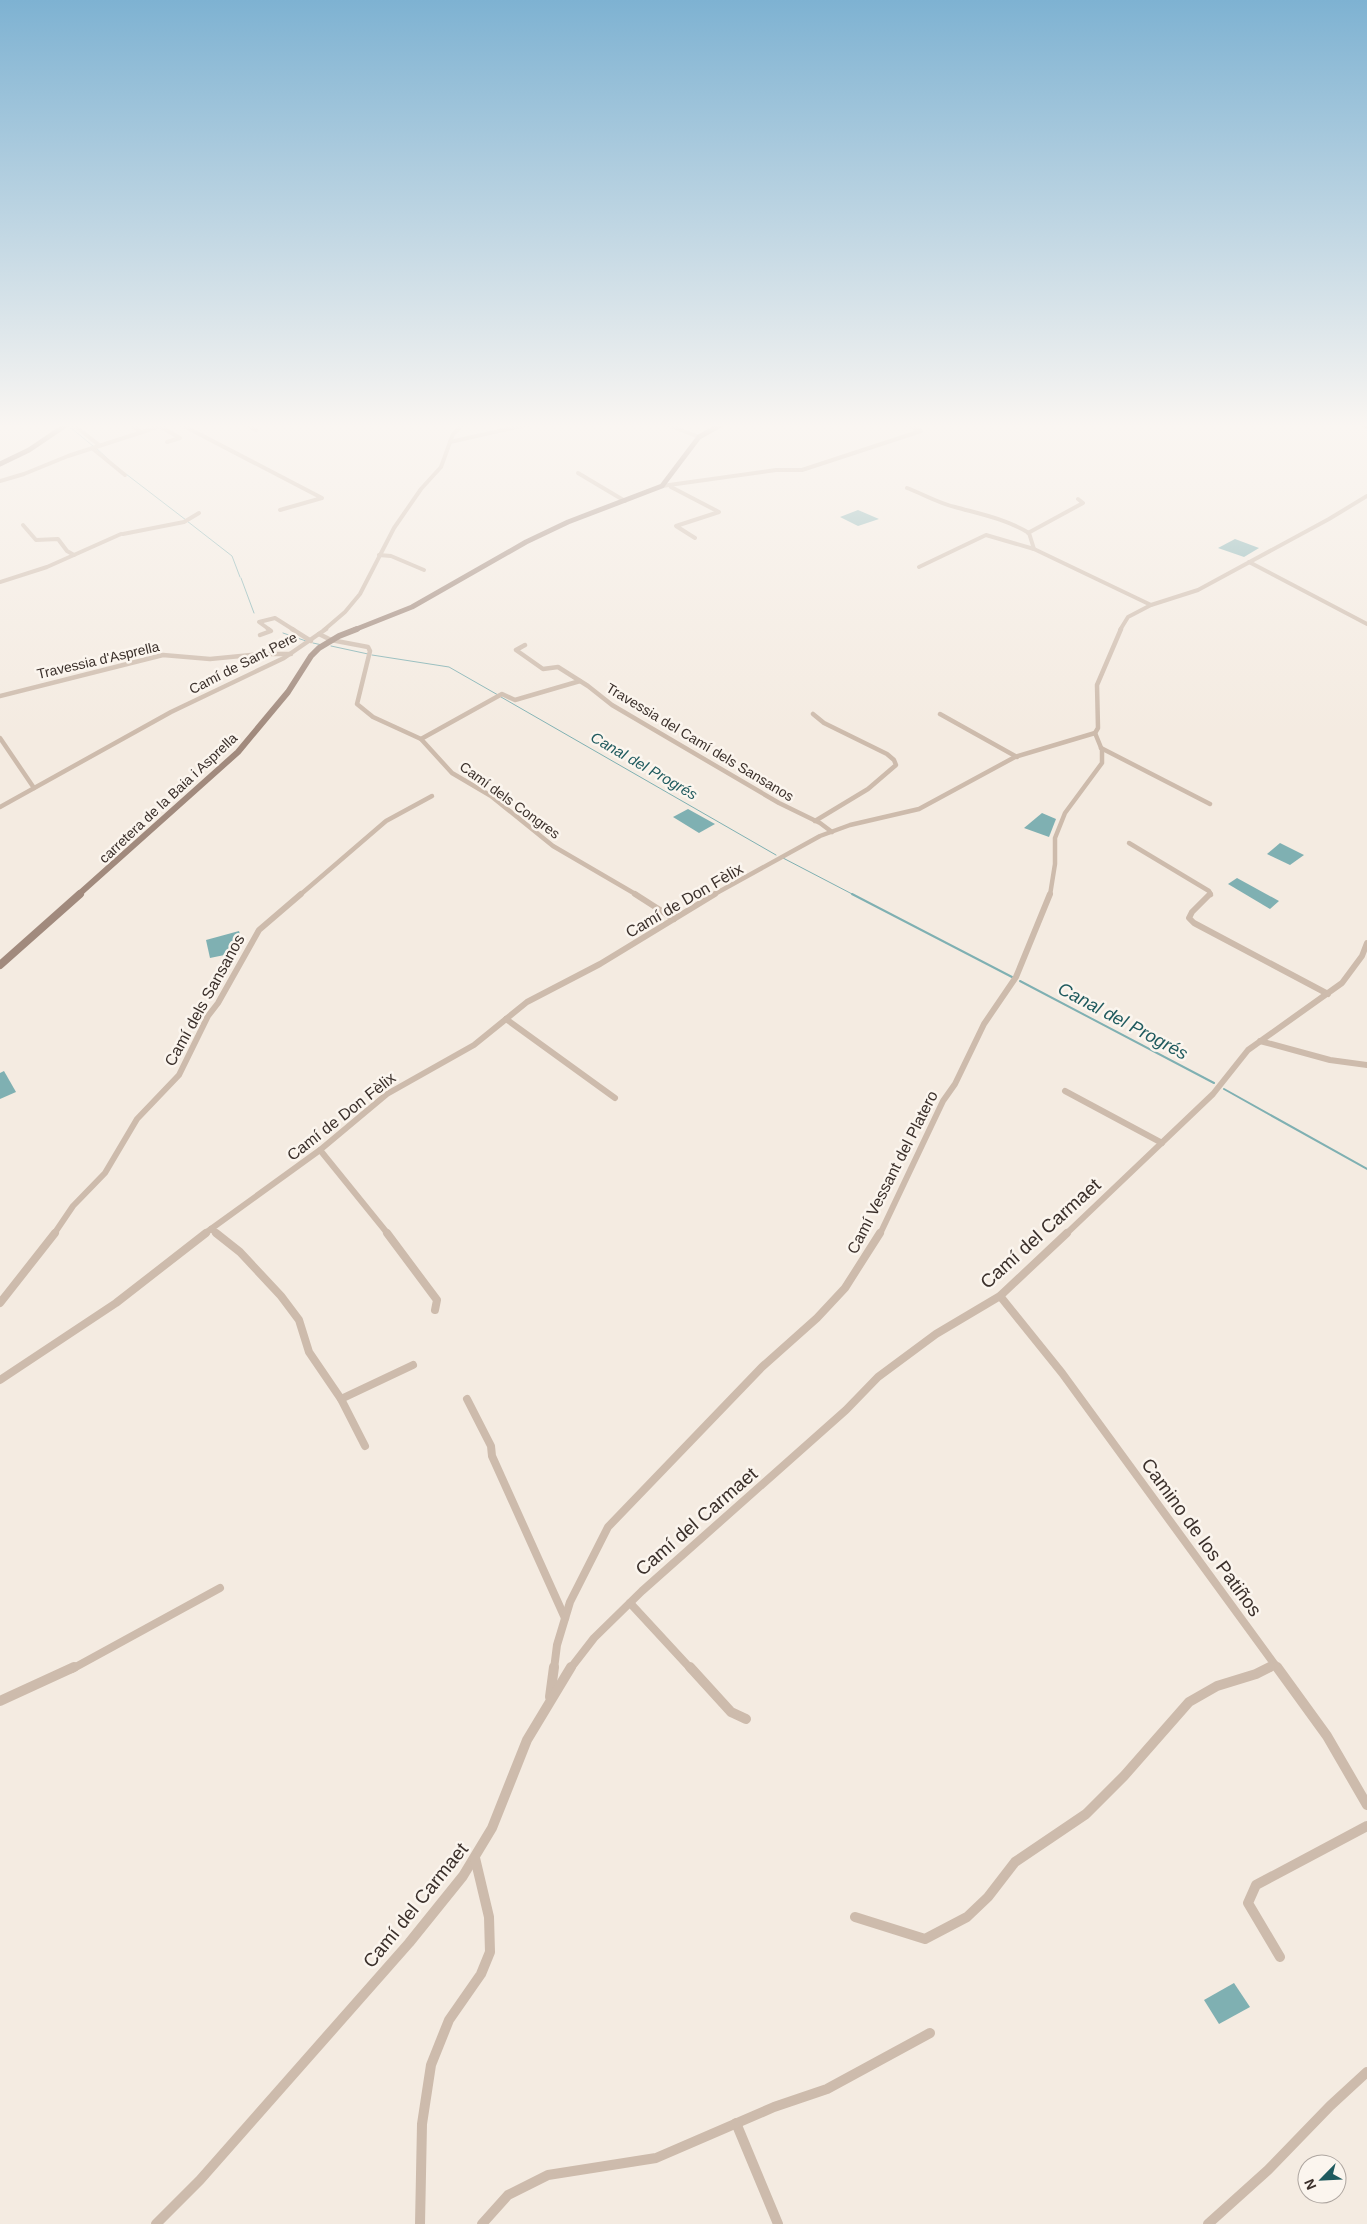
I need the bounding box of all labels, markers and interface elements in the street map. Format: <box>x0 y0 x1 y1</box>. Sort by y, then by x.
street label: Camí de Sant Pere <box>186 629 300 697</box>
street label: Travessia d'Asprella <box>35 638 161 682</box>
street label: Travessia del Camí dels Sansanos <box>603 680 797 804</box>
water label: Canal del Progrés <box>588 728 701 803</box>
street label: carretera de la Baia i Asprella <box>96 730 240 866</box>
street label: Camí dels Congres <box>457 758 563 842</box>
street label: Camí de Don Fèlix <box>623 860 746 941</box>
street label: Camí dels Sansanos <box>161 932 248 1069</box>
water label: Canal del Progrés <box>1055 978 1191 1064</box>
street label: Camí de Don Fèlix <box>284 1069 399 1164</box>
street label: Camí Vessant del Platero <box>844 1088 941 1257</box>
street label: Camí del Carmaet <box>976 1174 1105 1293</box>
street label: Camino de los Patiños <box>1137 1454 1266 1620</box>
street label: Camí del Carmaet <box>631 1462 762 1580</box>
street label: Camí del Carmaet <box>359 1838 473 1972</box>
north arrow <box>1297 2154 1347 2204</box>
text: N <box>1301 2176 1319 2192</box>

